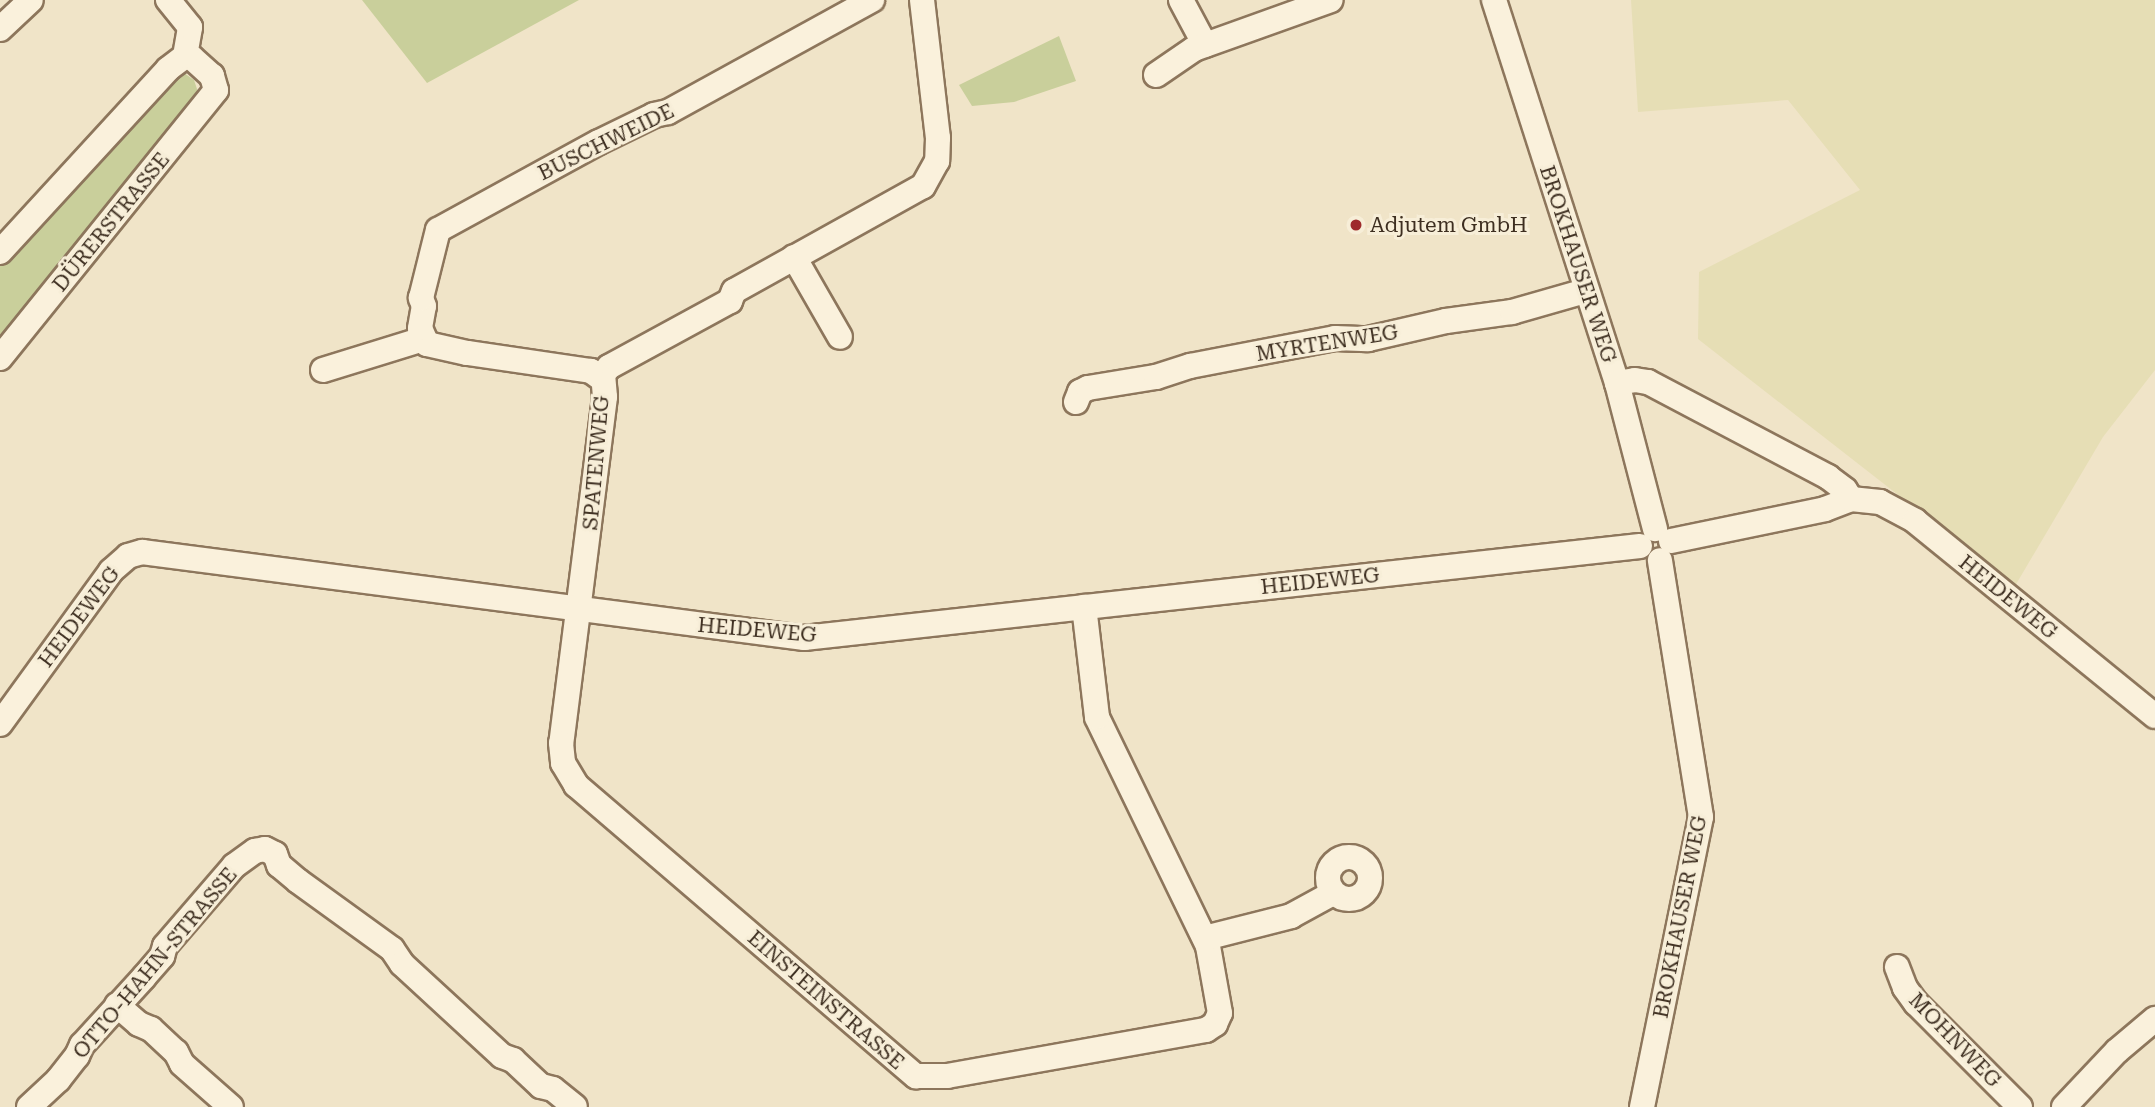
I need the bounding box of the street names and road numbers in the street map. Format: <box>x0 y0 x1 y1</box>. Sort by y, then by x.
street label: BUSCHWEIDE <box>534 98 678 186</box>
street label: DÜRERSTRASSE <box>47 147 175 297</box>
street label: BROKHAUSER WEG <box>1534 162 1622 366</box>
street label: MYRTENWEG <box>1254 319 1400 367</box>
street label: SPATENWEG <box>578 395 614 531</box>
street label: HEIDEWEG <box>1954 550 2062 644</box>
street label: HEIDEWEG <box>33 562 125 672</box>
street label: HEIDEWEG <box>1259 562 1381 600</box>
street label: HEIDEWEG <box>697 612 817 648</box>
street label: BROKHAUSER WEG <box>1648 814 1712 1020</box>
street label: OTTO-HAHN-STRASSE <box>68 862 242 1064</box>
street label: EINSTEINSTRASSE <box>743 925 909 1075</box>
street label: MOHNWEG <box>1904 987 2006 1093</box>

